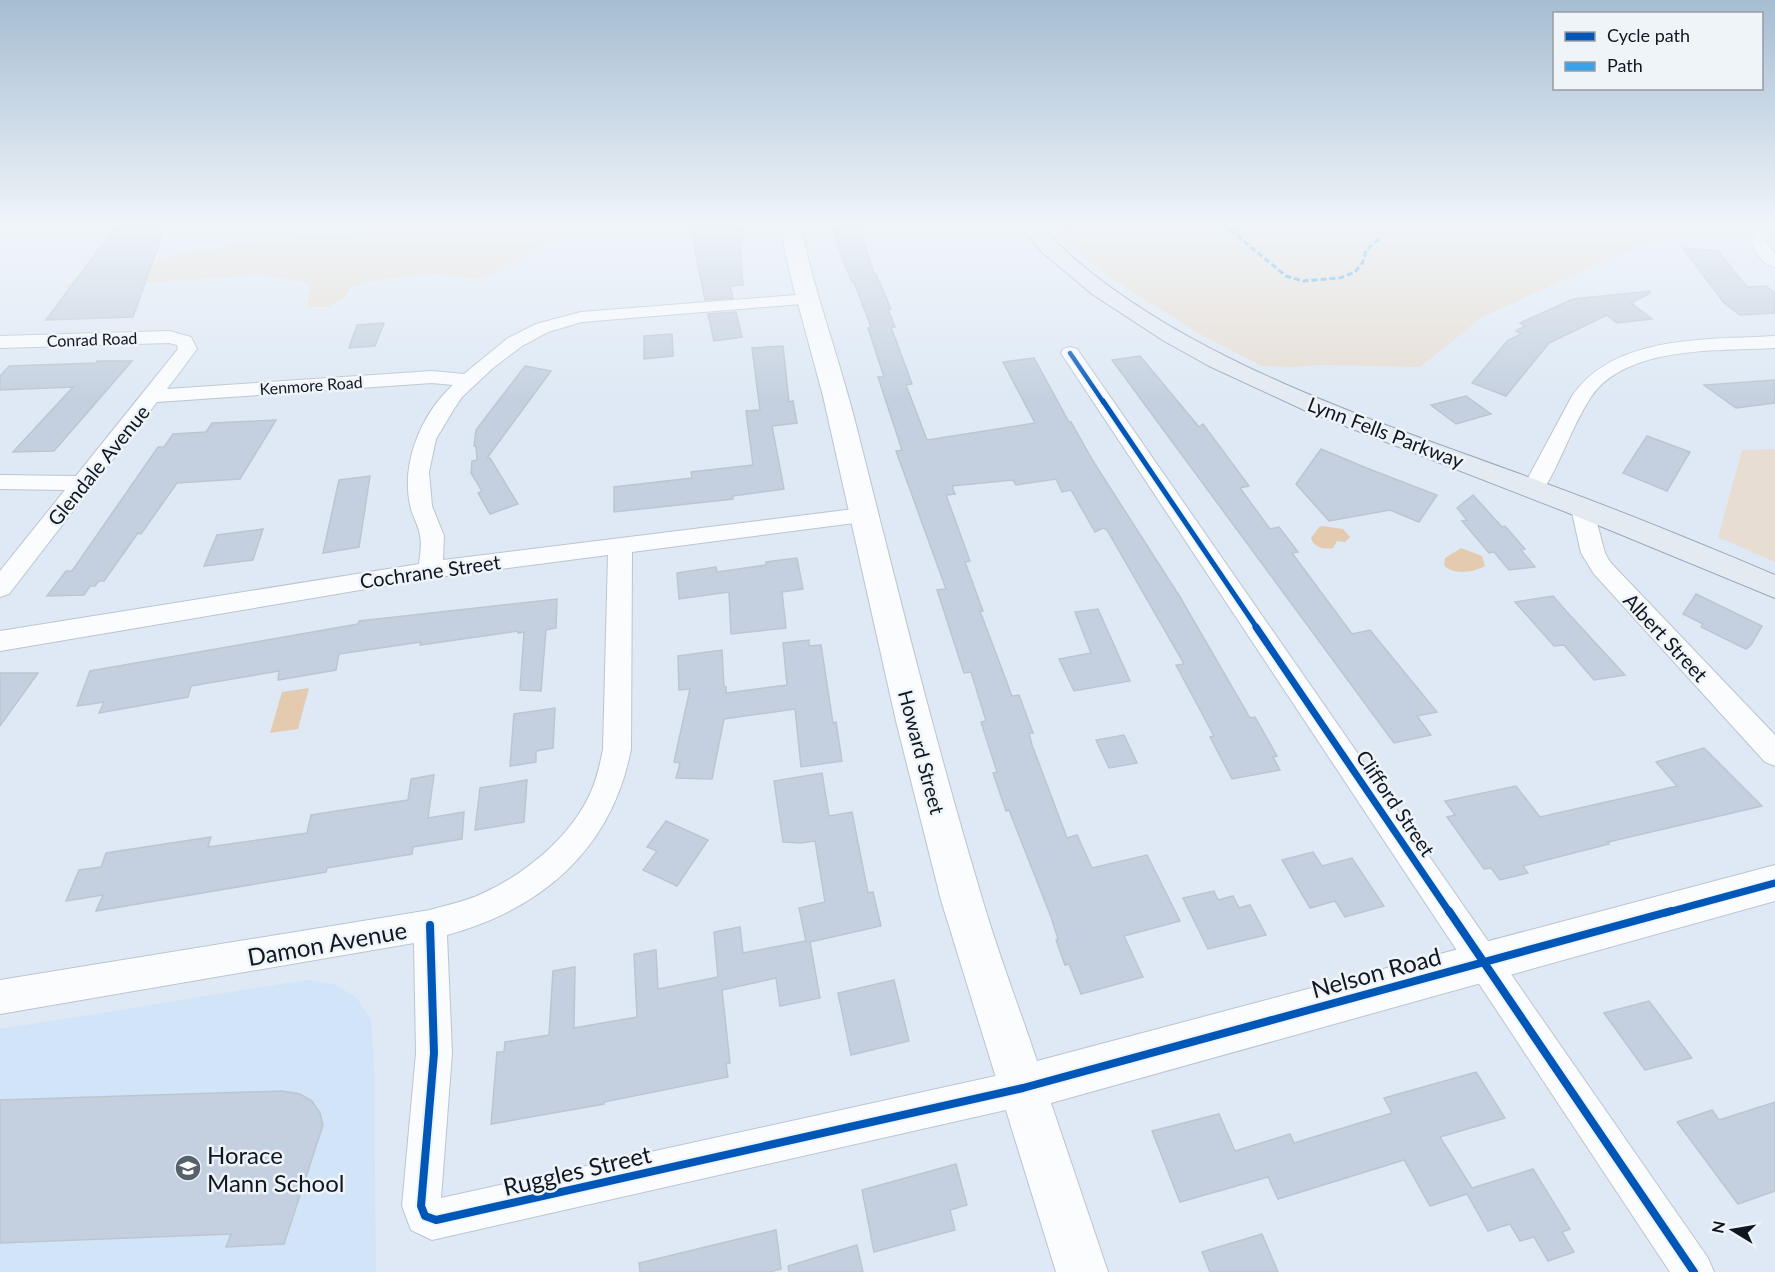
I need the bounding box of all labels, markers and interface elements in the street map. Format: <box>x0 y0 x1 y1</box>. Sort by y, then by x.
legend <box>1553 12 1763 90</box>
text: Cycle path <box>1607 24 1690 46</box>
text: Path <box>1607 54 1643 76</box>
street label: Conrad Road <box>46 328 138 350</box>
street label: Kenmore Road <box>259 372 363 398</box>
street label: Lynn Fells Parkway <box>1305 391 1468 473</box>
street label: Glendale Avenue <box>42 400 154 530</box>
street label: Cochrane Street <box>358 549 502 593</box>
street label: Albert Street <box>1619 588 1713 686</box>
street label: Howard Street <box>894 687 950 817</box>
street label: Clifford Street <box>1352 745 1440 861</box>
street label: Damon Avenue <box>245 915 409 971</box>
street label: Nelson Road <box>1308 941 1444 1003</box>
street label: Ruggles Street <box>500 1139 654 1201</box>
place label: Horace Mann School <box>207 1140 344 1197</box>
school or university icon: Horace Mann School <box>173 1153 203 1183</box>
north arrow <box>1703 1200 1763 1260</box>
text: N <box>1707 1219 1728 1235</box>

